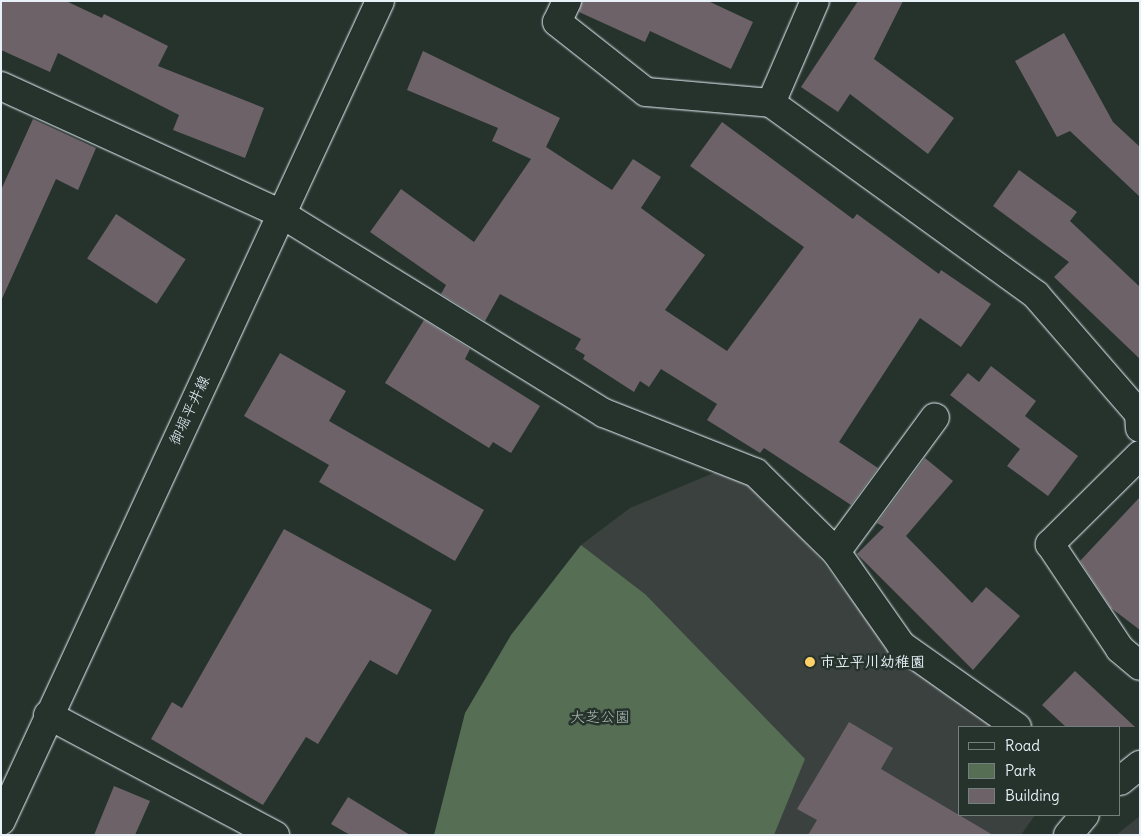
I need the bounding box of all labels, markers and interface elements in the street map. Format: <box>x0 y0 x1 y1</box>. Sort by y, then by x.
street label: 御堀平井線 <box>165 372 213 448</box>
place label: 市立平川幼稚園 <box>820 653 925 671</box>
marker: 市立平川幼稚園 <box>804 656 816 668</box>
park label: 大芝公園 <box>570 708 630 726</box>
legend <box>958 726 1121 816</box>
text: Road <box>1005 736 1040 755</box>
text: Park <box>1005 761 1036 780</box>
text: Building <box>1005 786 1060 805</box>

